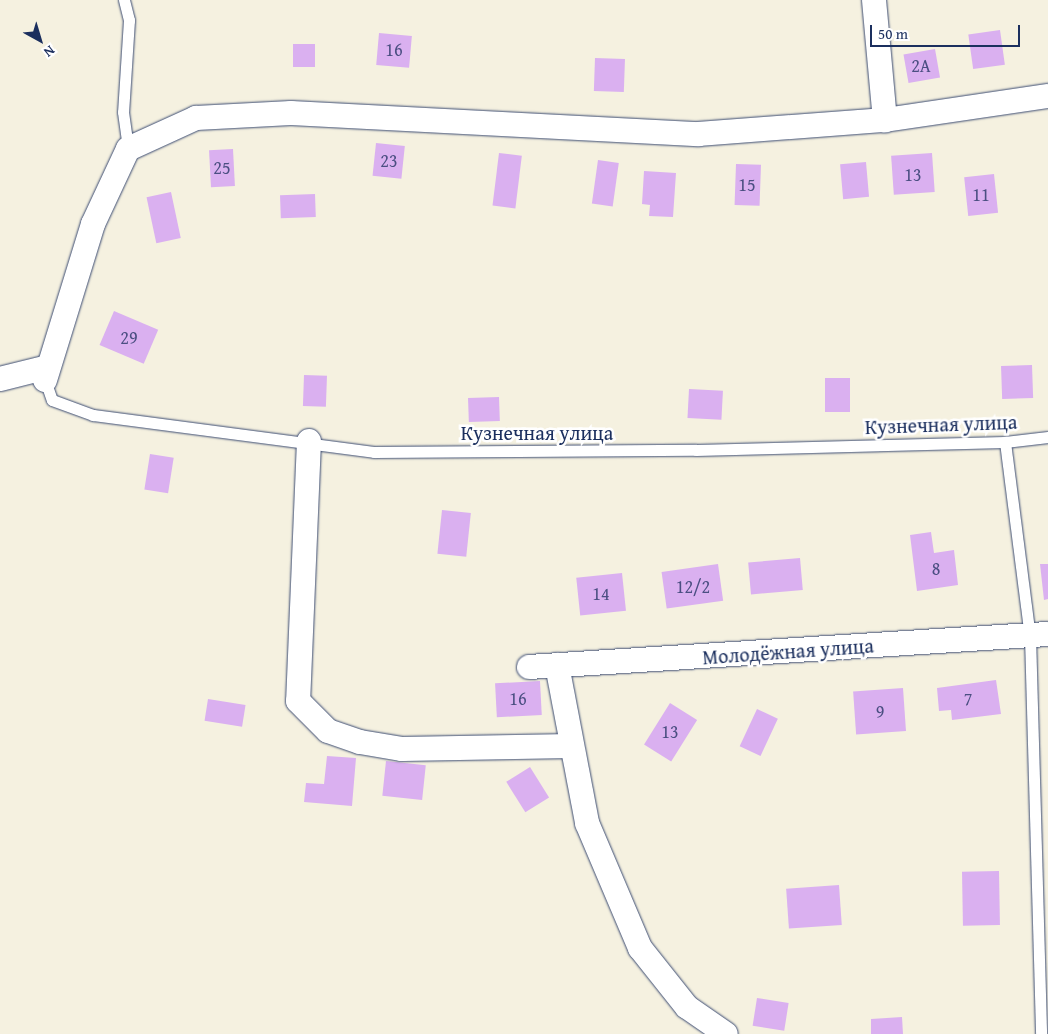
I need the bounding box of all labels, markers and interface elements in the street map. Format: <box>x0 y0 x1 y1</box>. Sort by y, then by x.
north arrow <box>15 15 65 65</box>
scale bar <box>873 15 1023 47</box>
text: 50 m <box>878 23 908 44</box>
house number: 16 <box>385 39 403 61</box>
text: N <box>40 41 59 62</box>
house number: 2А <box>911 55 931 77</box>
house number: 23 <box>380 150 398 172</box>
house number: 25 <box>213 157 231 179</box>
house number: 13 <box>904 164 922 186</box>
house number: 15 <box>738 174 756 196</box>
house number: 11 <box>972 184 990 206</box>
house number: 29 <box>120 327 138 349</box>
street label: Кузнечная улица <box>864 409 1018 439</box>
street label: Кузнечная улица <box>461 420 613 444</box>
house number: 8 <box>932 558 940 580</box>
house number: 12/2 <box>676 576 710 598</box>
house number: 14 <box>592 583 610 605</box>
street label: Молодёжная улица <box>702 633 874 669</box>
house number: 16 <box>509 688 527 710</box>
house number: 7 <box>964 688 972 710</box>
house number: 9 <box>876 701 884 723</box>
house number: 13 <box>661 721 679 743</box>

